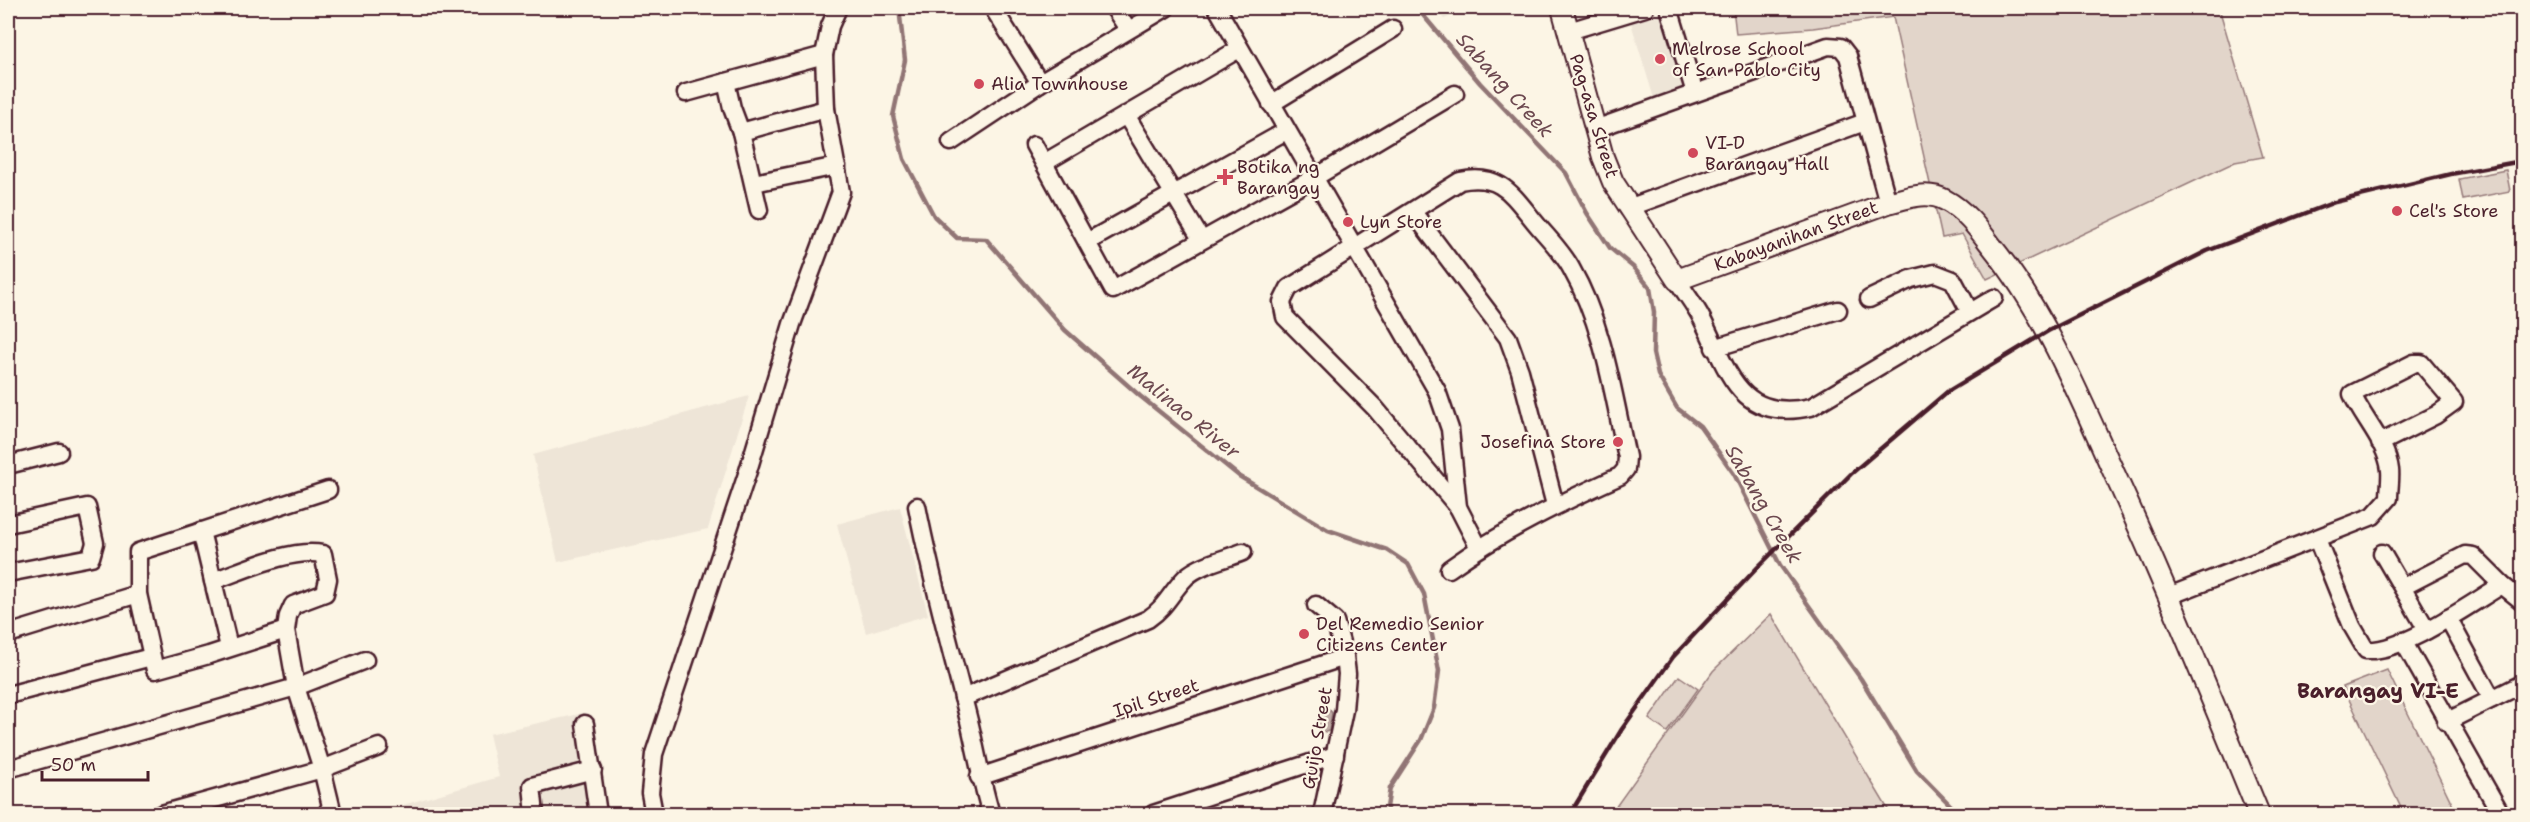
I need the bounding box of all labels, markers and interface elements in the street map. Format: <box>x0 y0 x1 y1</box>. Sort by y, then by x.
water label: Sabang Creek <box>1451 27 1560 144</box>
place label: Melrose School of San Pablo City <box>1672 37 1821 82</box>
street label: Pag-asa Street <box>1564 51 1624 181</box>
marker: Melrose School of San Pablo City <box>1653 52 1667 66</box>
place label: Alia Townhouse <box>991 72 1129 96</box>
marker: Alia Townhouse <box>972 77 986 91</box>
place label: VI-D Barangay Hall <box>1705 131 1830 176</box>
marker: VI-D Barangay Hall <box>1686 146 1700 160</box>
place label: Botika ng Barangay <box>1237 155 1320 200</box>
marker: Botika ng Barangay <box>1218 170 1232 184</box>
street label: Kabayanihan Street <box>1711 195 1882 277</box>
place label: Cel's Store <box>2409 199 2498 223</box>
marker: Cel's Store <box>2390 204 2404 218</box>
place label: Lyn Store <box>1360 210 1442 234</box>
marker: Lyn Store <box>1341 215 1355 229</box>
water label: Malinao River <box>1122 358 1246 465</box>
place label: Josefina Store <box>1480 430 1606 454</box>
marker: Josefina Store <box>1611 435 1625 449</box>
water label: Sabang Creek <box>1719 440 1809 569</box>
place label: Del Remedio Senior Citizens Center <box>1316 612 1484 657</box>
marker: Del Remedio Senior Citizens Center <box>1297 627 1311 641</box>
street label: Ipil Street <box>1110 673 1202 723</box>
district label: Barangay VI-E <box>2297 677 2459 705</box>
street label: Guijo Street <box>1296 685 1338 791</box>
scale bar <box>42 744 148 782</box>
text: 50 m <box>51 753 96 777</box>

